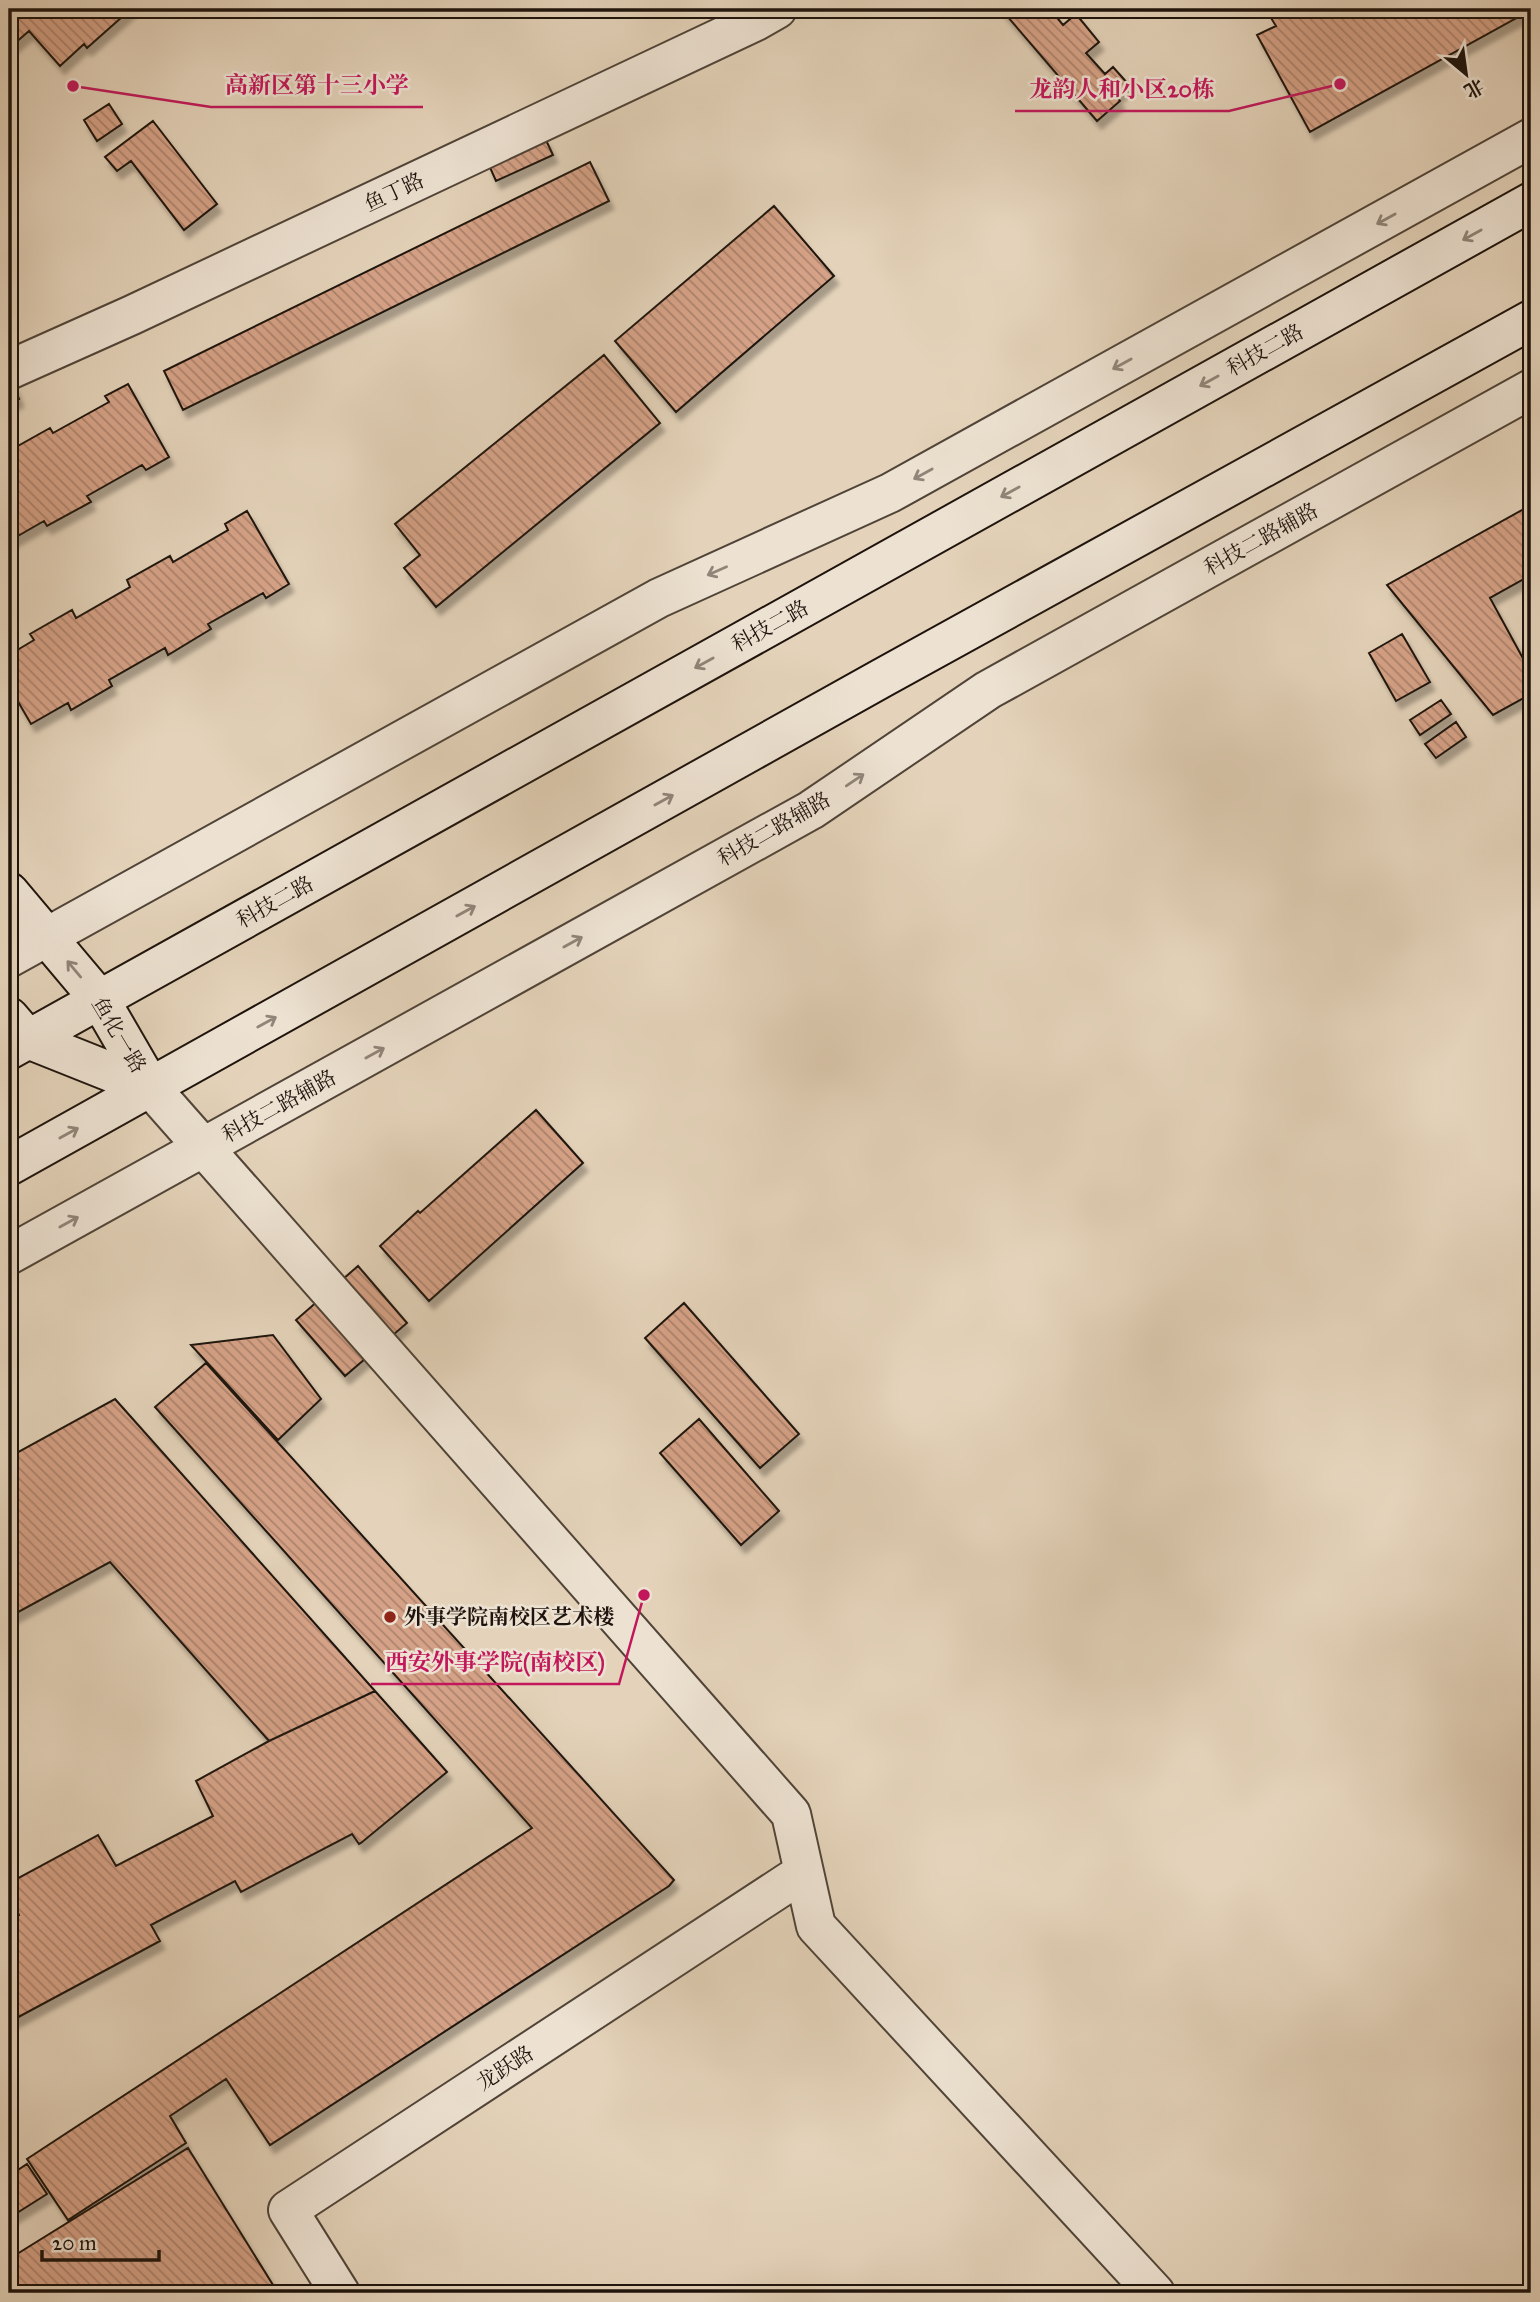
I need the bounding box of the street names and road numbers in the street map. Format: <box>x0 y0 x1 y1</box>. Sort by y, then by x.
street label: 鱼丁路 <box>360 167 428 217</box>
street label: 科技二路 <box>1222 318 1308 382</box>
street label: 科技二路辅路 <box>1200 497 1322 581</box>
street label: 科技二路 <box>727 594 813 658</box>
street label: 科技二路辅路 <box>713 786 835 872</box>
street label: 科技二路 <box>232 870 318 934</box>
street label: 鱼化一路 <box>86 992 152 1078</box>
street label: 科技二路辅路 <box>218 1064 340 1148</box>
street label: 龙跃路 <box>472 2040 538 2096</box>

